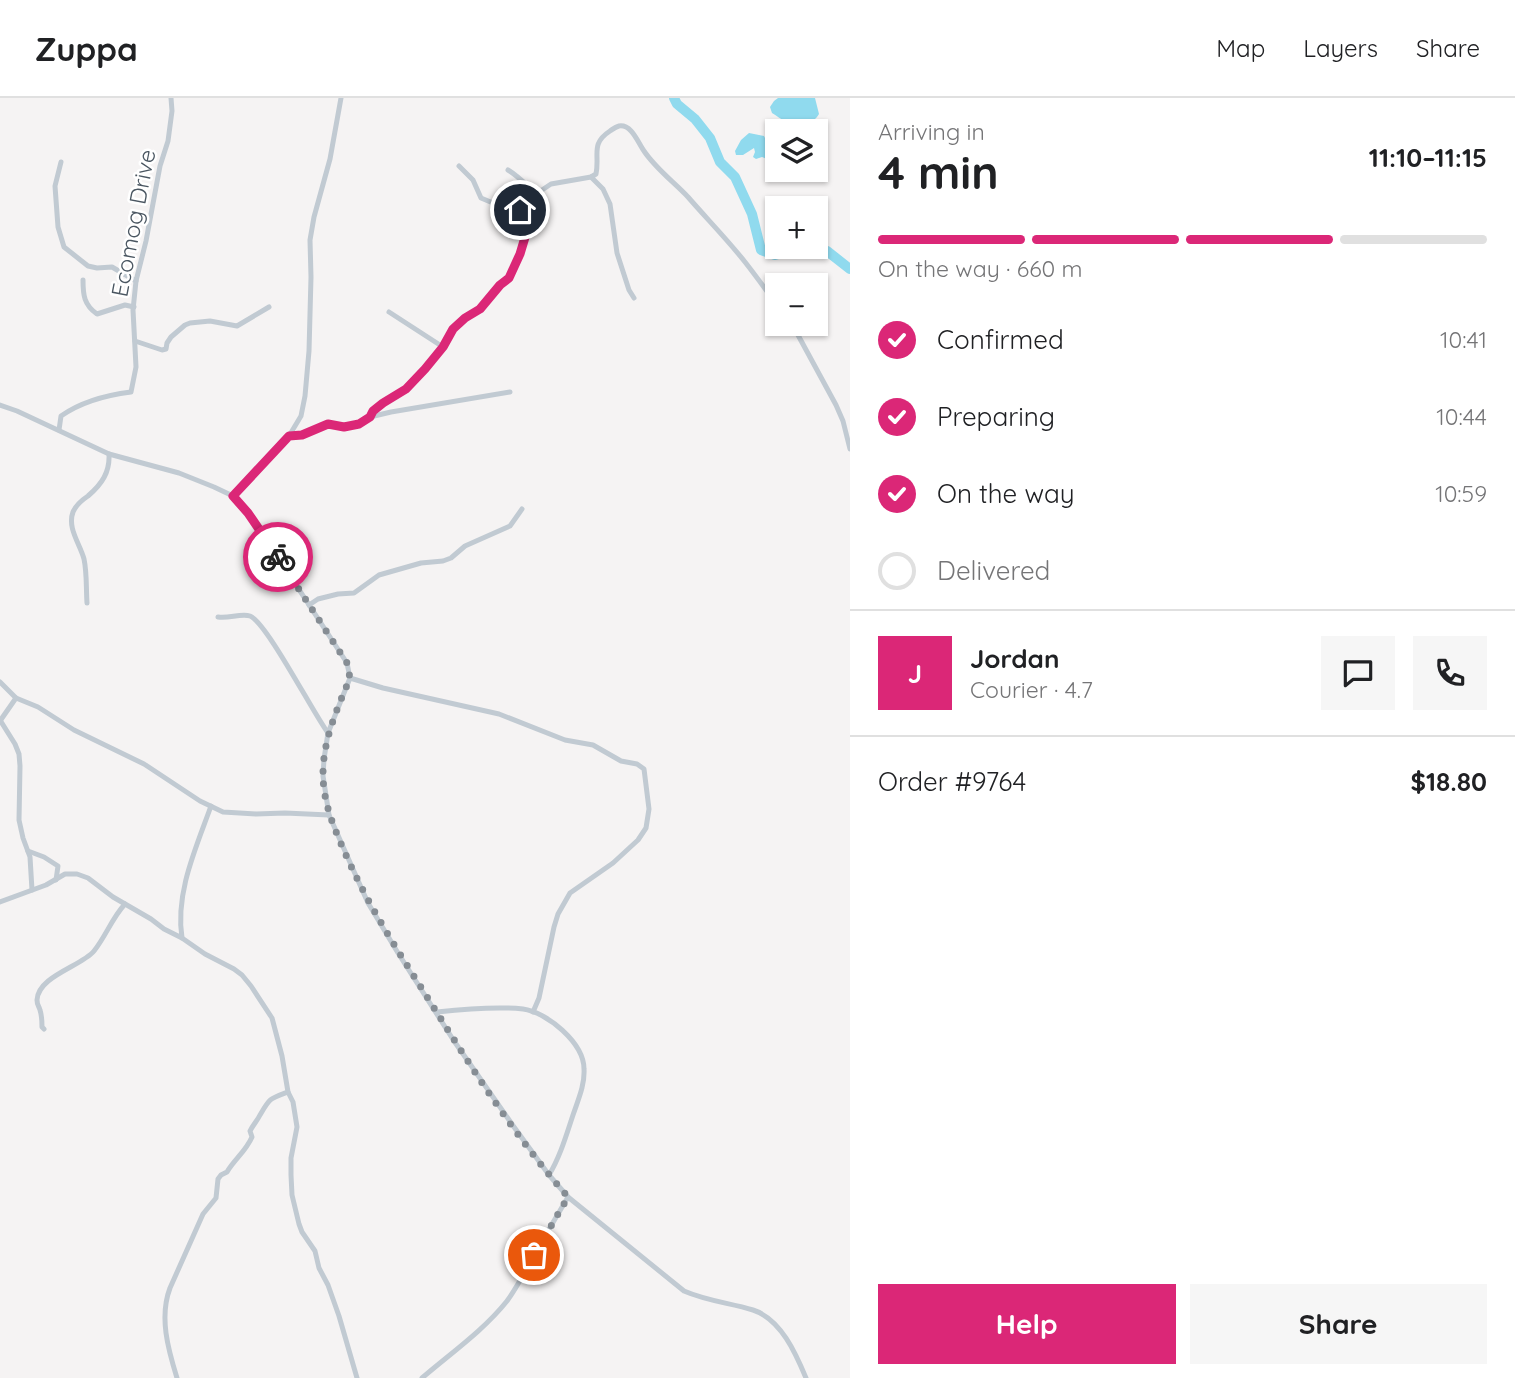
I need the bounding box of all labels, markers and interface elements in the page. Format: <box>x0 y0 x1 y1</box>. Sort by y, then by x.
text: Zuppa <box>35 28 138 69</box>
text: Map <box>1216 33 1265 63</box>
text: Layers <box>1303 33 1378 63</box>
text: Share <box>1416 33 1480 63</box>
text: Arriving in <box>878 117 985 146</box>
map controls <box>765 119 828 336</box>
button: layers <box>765 119 828 182</box>
text: 11:10–11:15 <box>1369 141 1487 174</box>
text: 4 min <box>878 143 999 201</box>
street label: Ecomog Drive <box>104 147 162 299</box>
pin <box>490 180 550 240</box>
icon: home <box>501 191 539 229</box>
button: + <box>765 196 828 259</box>
text: On the way · 660 m <box>878 254 1082 283</box>
button: − <box>765 273 828 336</box>
icon: check <box>878 321 916 359</box>
text: Confirmed <box>937 323 1064 356</box>
text: 10:41 <box>1440 325 1487 354</box>
icon: check <box>878 398 916 436</box>
text: Preparing <box>937 400 1055 433</box>
text: 10:44 <box>1436 402 1487 431</box>
icon: check <box>878 475 916 513</box>
text: On the way <box>937 477 1075 510</box>
text: 10:59 <box>1435 479 1487 508</box>
courier <box>243 522 313 592</box>
icon: bike <box>259 538 297 576</box>
text: Delivered <box>937 554 1050 587</box>
button: chat <box>1321 636 1395 710</box>
button: phone <box>1413 636 1487 710</box>
text: Jordan <box>970 642 1059 675</box>
text: J <box>908 657 922 690</box>
text: Courier · 4.7 <box>970 675 1093 704</box>
text: Order #9764 <box>878 765 1026 798</box>
text: $18.80 <box>1410 765 1487 798</box>
pin <box>504 1225 564 1285</box>
icon: bag <box>515 1236 553 1274</box>
button: Help <box>878 1284 1176 1364</box>
button: Share <box>1190 1284 1487 1364</box>

